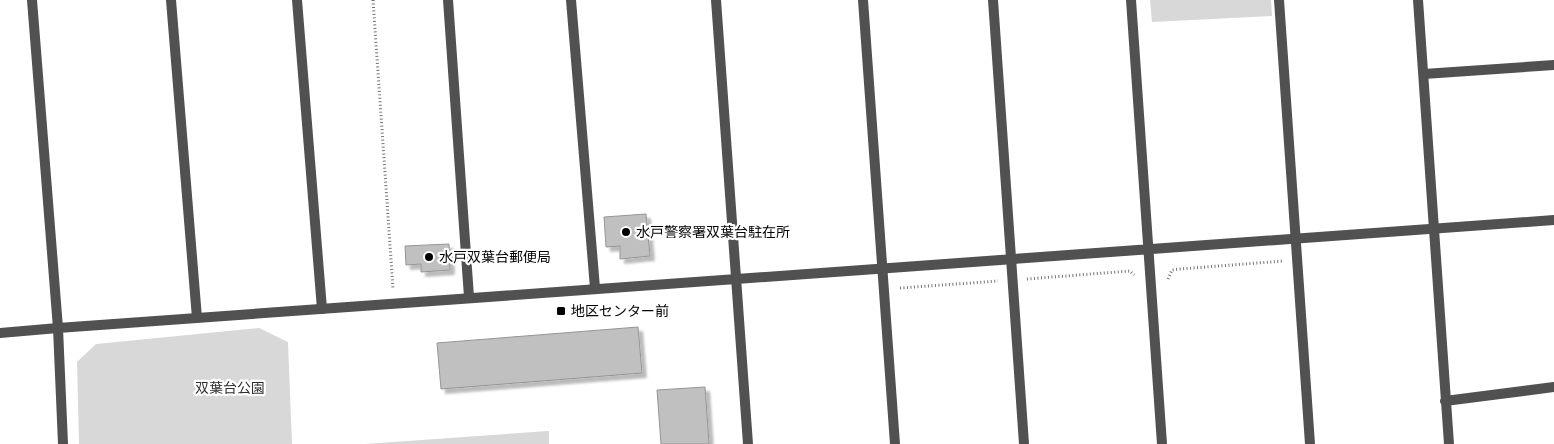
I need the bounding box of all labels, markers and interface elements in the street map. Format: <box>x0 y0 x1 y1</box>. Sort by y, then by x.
place label: 水戸警察署双葉台駐在所 <box>636 224 790 241</box>
marker: 水戸警察署双葉台駐在所 <box>620 226 632 238</box>
place label: 水戸双葉台郵便局 <box>439 249 551 266</box>
marker: 水戸双葉台郵便局 <box>423 251 435 263</box>
place label: 地区センター前 <box>571 303 669 320</box>
marker: 地区センター前 <box>555 305 567 317</box>
park label: 双葉台公園 <box>195 380 265 397</box>

